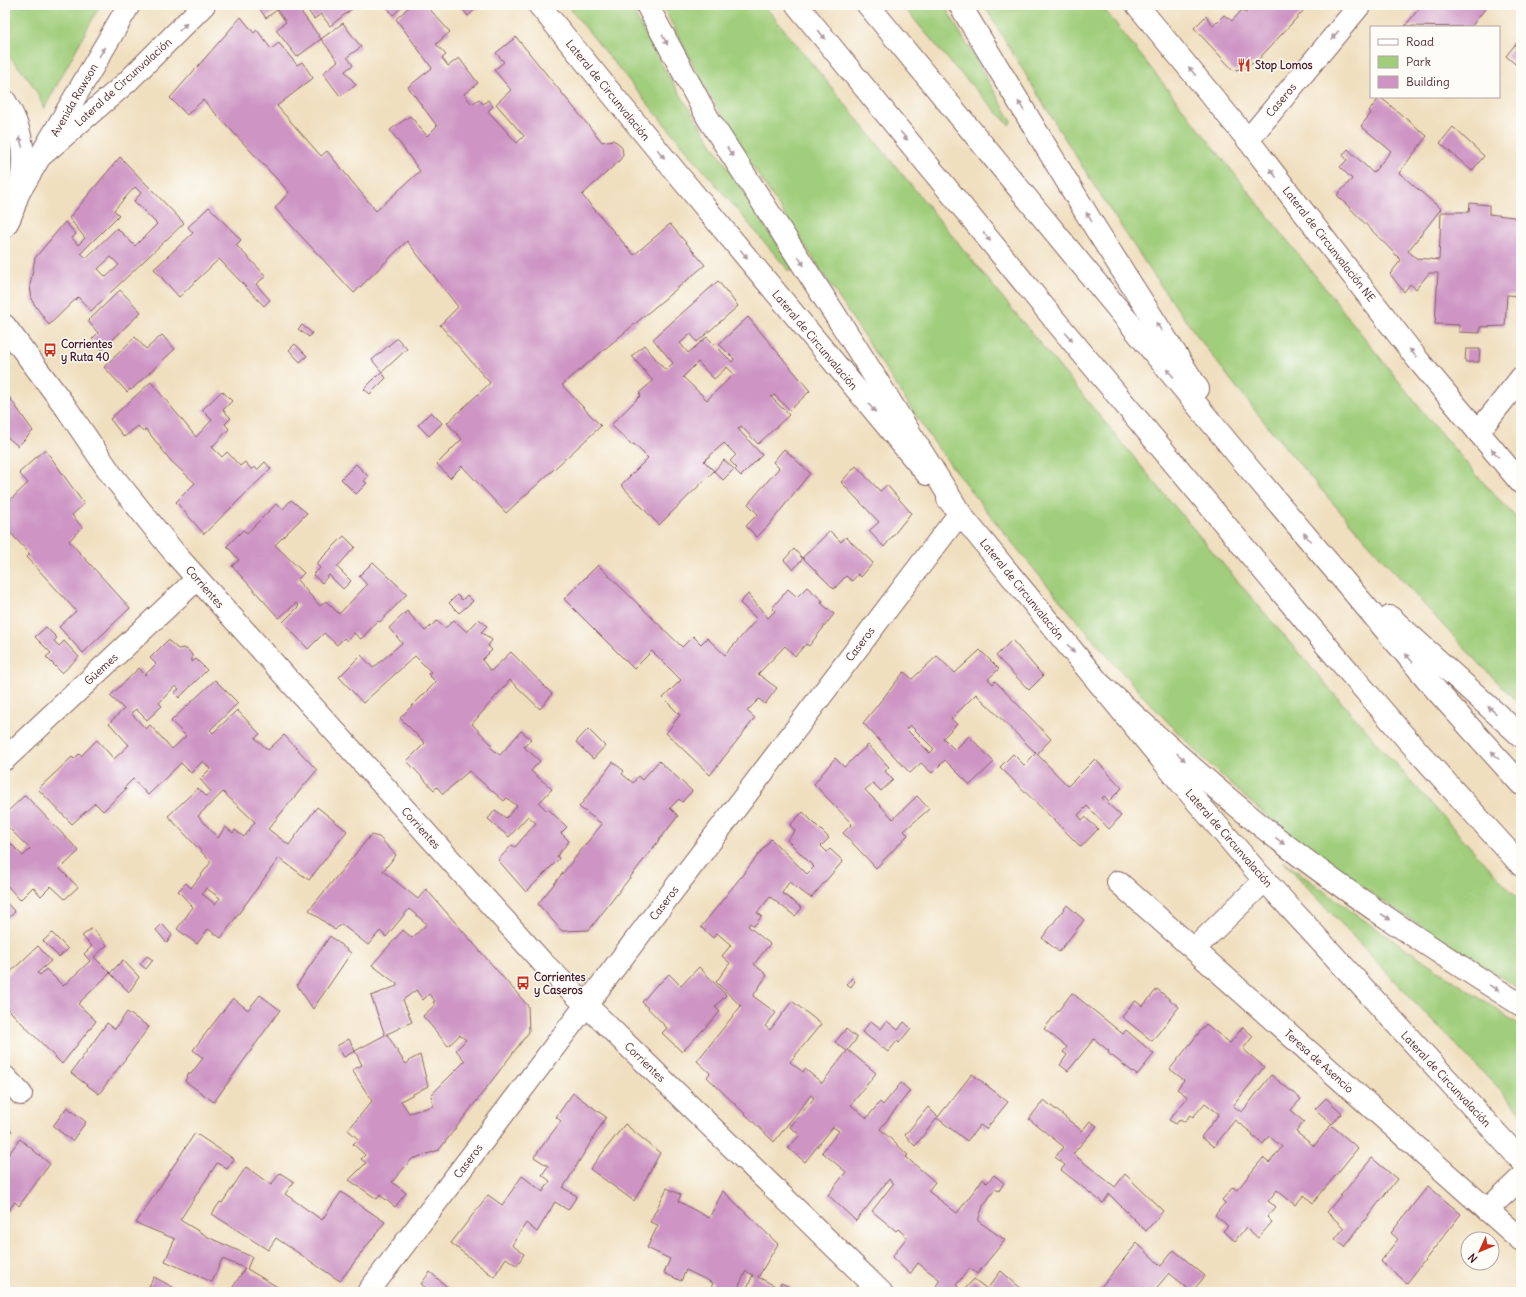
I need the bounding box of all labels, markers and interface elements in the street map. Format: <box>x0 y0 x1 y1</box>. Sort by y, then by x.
one-way arrow <box>178 22 188 32</box>
legend <box>1370 26 1500 98</box>
one-way arrow <box>818 30 827 41</box>
one-way arrow <box>1331 30 1340 40</box>
one-way arrow <box>662 34 668 45</box>
text: Road <box>1406 34 1434 49</box>
street label: Lateral de Circunvalación <box>72 35 174 129</box>
street label: Lateral de Circunvalación <box>563 37 653 143</box>
one-way arrow <box>98 46 105 58</box>
text: Park <box>1406 54 1431 69</box>
restaurant icon: Stop Lomos <box>1236 57 1252 73</box>
place label: Stop Lomos <box>1255 58 1313 73</box>
street label: Avenida Rawson <box>47 61 101 139</box>
one-way arrow <box>1187 66 1196 77</box>
text: Building <box>1406 74 1450 89</box>
street label: Caseros <box>1263 80 1299 120</box>
one-way arrow <box>1018 100 1025 112</box>
one-way arrow <box>900 130 909 141</box>
one-way arrow <box>18 136 24 148</box>
one-way arrow <box>726 146 733 158</box>
one-way arrow <box>656 149 665 160</box>
one-way arrow <box>1269 167 1277 178</box>
street label: Lateral de Circunvalación NE <box>1280 184 1378 304</box>
one-way arrow <box>1085 211 1092 223</box>
one-way arrow <box>982 231 991 242</box>
one-way arrow <box>739 249 748 260</box>
one-way arrow <box>797 256 805 266</box>
street label: Lateral de Circunvalación <box>769 287 861 393</box>
one-way arrow <box>1155 322 1163 332</box>
one-way arrow <box>1064 332 1073 343</box>
place label: Corrientes y Ruta 40 <box>61 337 112 365</box>
bus stop icon: Corrientes y Ruta 40 <box>42 342 58 358</box>
one-way arrow <box>1408 348 1417 359</box>
one-way arrow <box>1166 367 1174 378</box>
one-way arrow <box>868 402 877 413</box>
one-way arrow <box>1491 448 1500 459</box>
one-way arrow <box>1302 532 1311 543</box>
street label: Lateral de Circunvalación <box>977 536 1067 642</box>
street label: Corrientes <box>183 563 227 611</box>
street label: Caseros <box>842 624 878 664</box>
one-way arrow <box>1066 643 1075 654</box>
street label: Güemes <box>81 650 121 688</box>
one-way arrow <box>1404 653 1413 663</box>
one-way arrow <box>1487 705 1497 715</box>
one-way arrow <box>1490 750 1500 760</box>
one-way arrow <box>1176 752 1186 761</box>
street label: Lateral de Circunvalación <box>1182 786 1276 890</box>
street label: Corrientes <box>399 804 443 852</box>
one-way arrow <box>1275 837 1286 845</box>
street label: Caseros <box>646 883 682 923</box>
one-way arrow <box>1380 913 1391 921</box>
place label: Corrientes y Caseros <box>534 970 585 998</box>
bus stop icon: Corrientes y Caseros <box>515 975 531 991</box>
one-way arrow <box>1489 984 1499 992</box>
street label: Teresa de Asencio <box>1281 1026 1357 1096</box>
street label: Lateral de Circunvalación <box>1398 1028 1494 1130</box>
street label: Corrientes <box>622 1039 668 1085</box>
street label: Caseros <box>450 1141 486 1181</box>
north arrow <box>1460 1231 1500 1271</box>
text: N <box>1465 1250 1480 1266</box>

